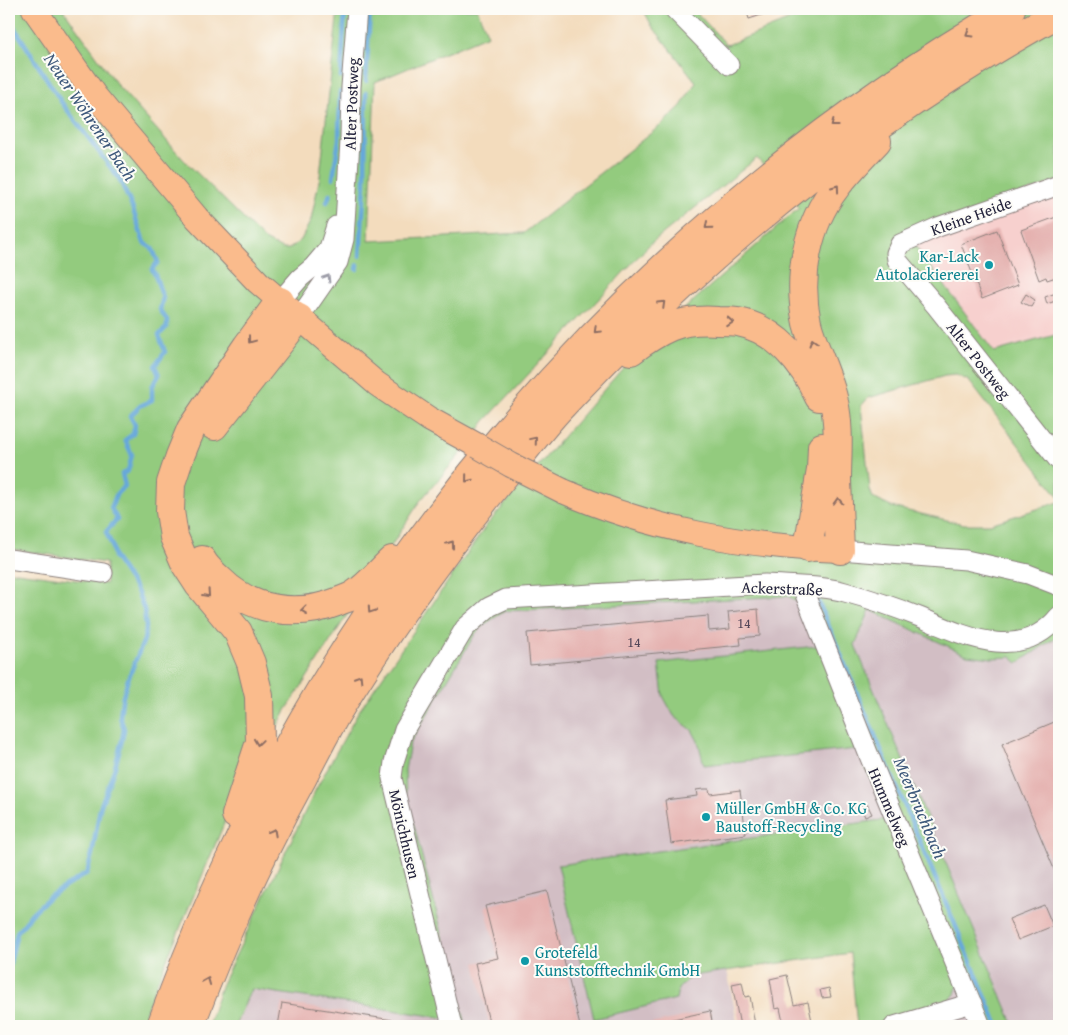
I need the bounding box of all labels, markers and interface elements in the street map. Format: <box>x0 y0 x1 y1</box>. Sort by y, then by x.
one-way arrow <box>965 27 974 37</box>
water label: Neuer Wöhrener Bach <box>37 46 143 186</box>
street label: Alter Postweg <box>337 57 365 151</box>
one-way arrow <box>830 118 840 127</box>
one-way arrow <box>830 184 839 194</box>
street label: Kleine Heide <box>927 190 1015 242</box>
one-way arrow <box>705 221 714 229</box>
place label: Kar-Lack Autolackiererei <box>876 244 980 286</box>
marker: Kar-Lack Autolackiererei <box>983 259 995 271</box>
one-way arrow <box>321 275 331 284</box>
one-way arrow <box>657 301 666 310</box>
one-way arrow <box>726 316 734 327</box>
street label: Alter Postweg <box>941 316 1017 404</box>
one-way arrow <box>594 324 603 333</box>
one-way arrow <box>248 334 257 344</box>
one-way arrow <box>808 339 818 347</box>
one-way arrow <box>528 437 536 446</box>
one-way arrow <box>465 473 473 482</box>
one-way arrow <box>833 497 843 504</box>
one-way arrow <box>445 540 454 550</box>
street label: Ackerstraße <box>741 575 823 601</box>
one-way arrow <box>201 588 210 597</box>
one-way arrow <box>299 604 307 615</box>
one-way arrow <box>368 605 377 614</box>
house number: 14 <box>737 613 751 633</box>
house number: 14 <box>627 632 641 652</box>
one-way arrow <box>353 674 363 683</box>
one-way arrow <box>254 737 264 746</box>
water label: Meerbruchbach <box>887 753 954 863</box>
street label: Hummelweg <box>863 764 917 850</box>
street label: Mönichhusen <box>383 787 427 881</box>
place label: Müller GmbH & Co. KG Baustoff-Recycling <box>716 796 867 838</box>
marker: Müller GmbH & Co. KG Baustoff-Recycling <box>700 811 712 823</box>
one-way arrow <box>267 828 277 837</box>
place label: Grotefeld Kunststofftechnik GmbH <box>535 940 700 982</box>
marker: Grotefeld Kunststofftechnik GmbH <box>519 955 531 967</box>
one-way arrow <box>201 977 211 986</box>

